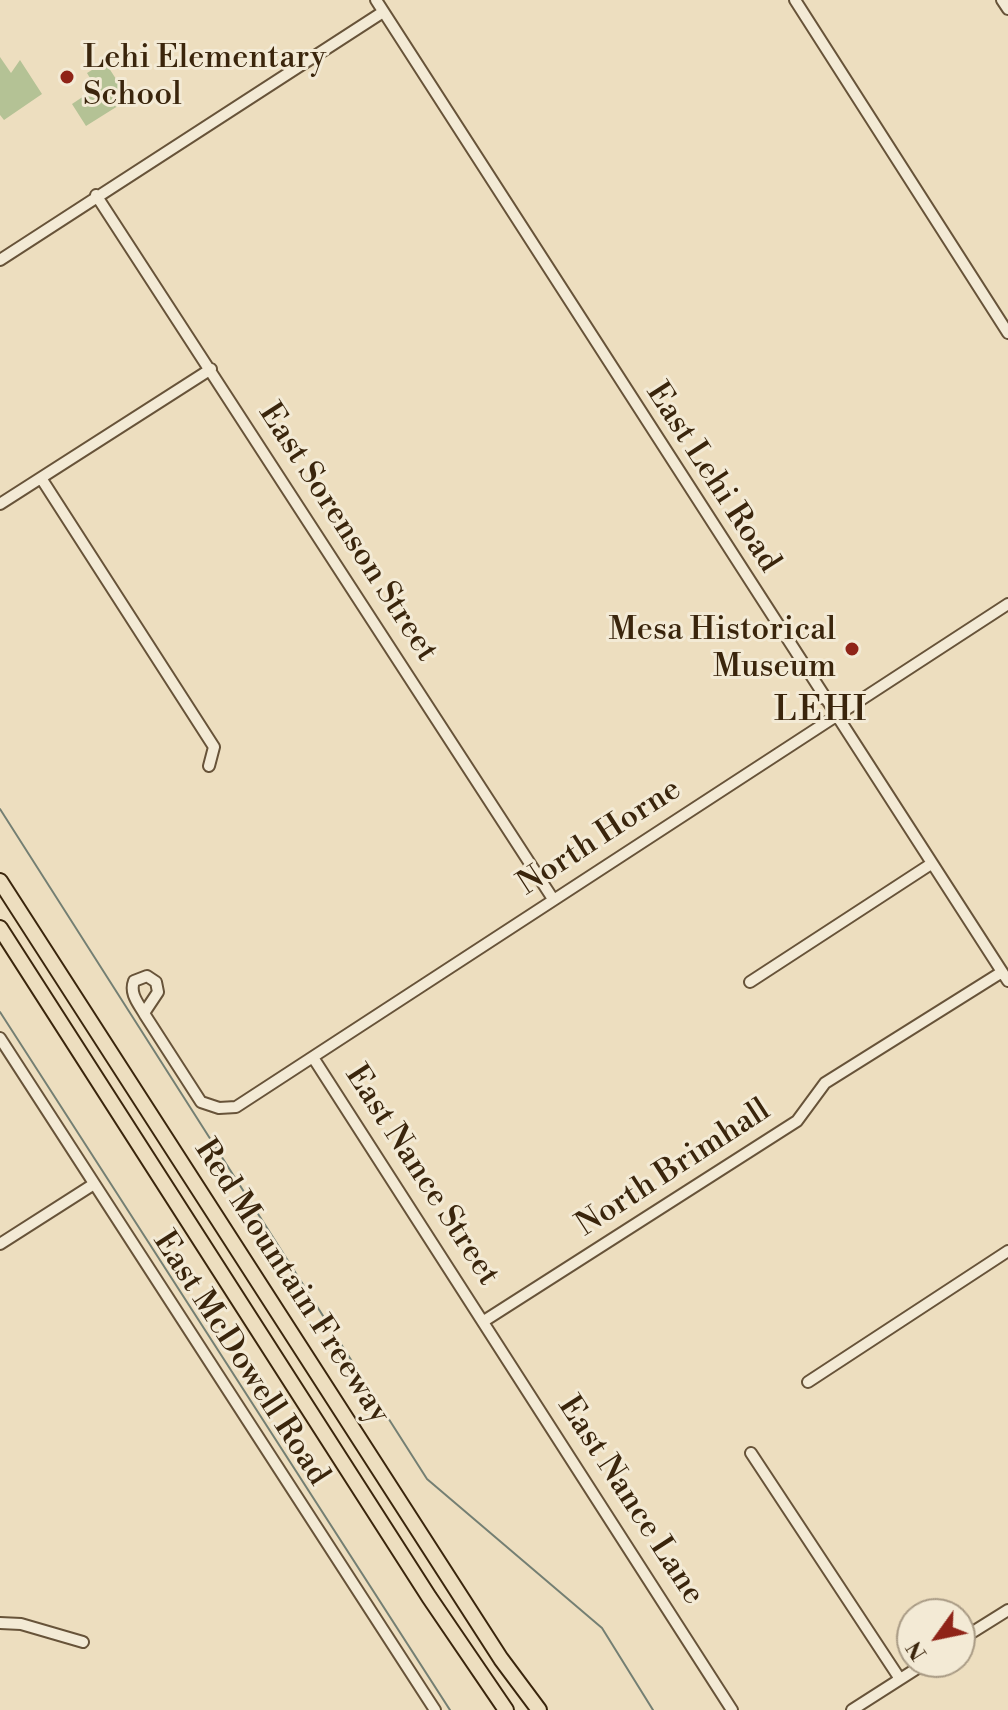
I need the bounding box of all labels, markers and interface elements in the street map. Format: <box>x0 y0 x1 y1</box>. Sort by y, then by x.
place label: Lehi Elementary School <box>83 40 326 115</box>
marker: Lehi Elementary School <box>58 68 76 86</box>
street label: East Lehi Road <box>636 376 788 580</box>
street label: East Sorenson Street <box>249 397 445 669</box>
place label: Mesa Historical Museum <box>609 612 836 687</box>
marker: Mesa Historical Museum <box>843 640 861 658</box>
district label: LEHI <box>774 692 868 732</box>
street label: North Horne <box>511 771 689 905</box>
street label: East Nance Street <box>335 1059 507 1293</box>
street label: North Brimhall <box>570 1092 778 1246</box>
street label: Red Mountain Freeway <box>185 1133 397 1431</box>
street label: East McDowell Road <box>144 1225 336 1493</box>
street label: East Nance Lane <box>548 1390 712 1612</box>
north arrow <box>896 1598 976 1678</box>
text: N <box>901 1636 933 1665</box>

